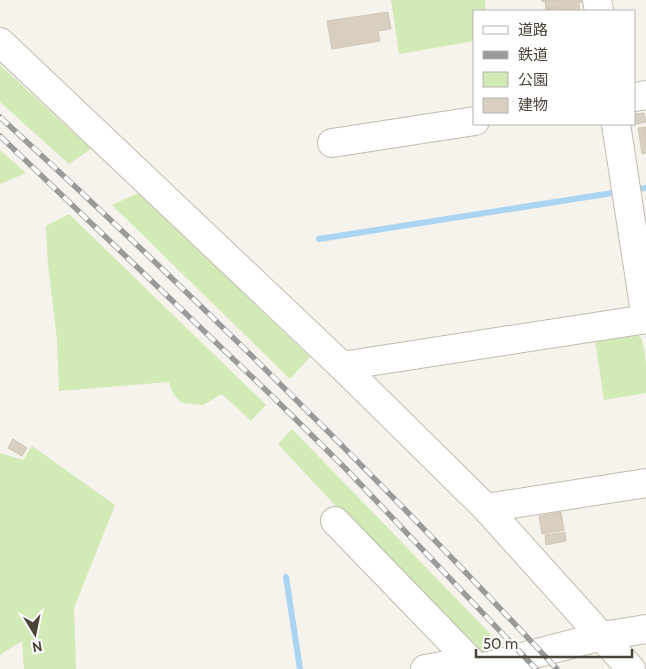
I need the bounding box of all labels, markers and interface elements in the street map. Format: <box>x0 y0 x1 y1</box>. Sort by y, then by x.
legend <box>473 10 636 125</box>
text: 道路 <box>518 21 548 39</box>
text: 鉄道 <box>518 46 548 64</box>
text: 公園 <box>518 71 548 89</box>
text: 建物 <box>518 96 548 114</box>
north arrow <box>10 609 60 659</box>
scale bar <box>476 626 632 658</box>
text: 50 m <box>483 635 518 653</box>
text: N <box>31 637 44 657</box>

